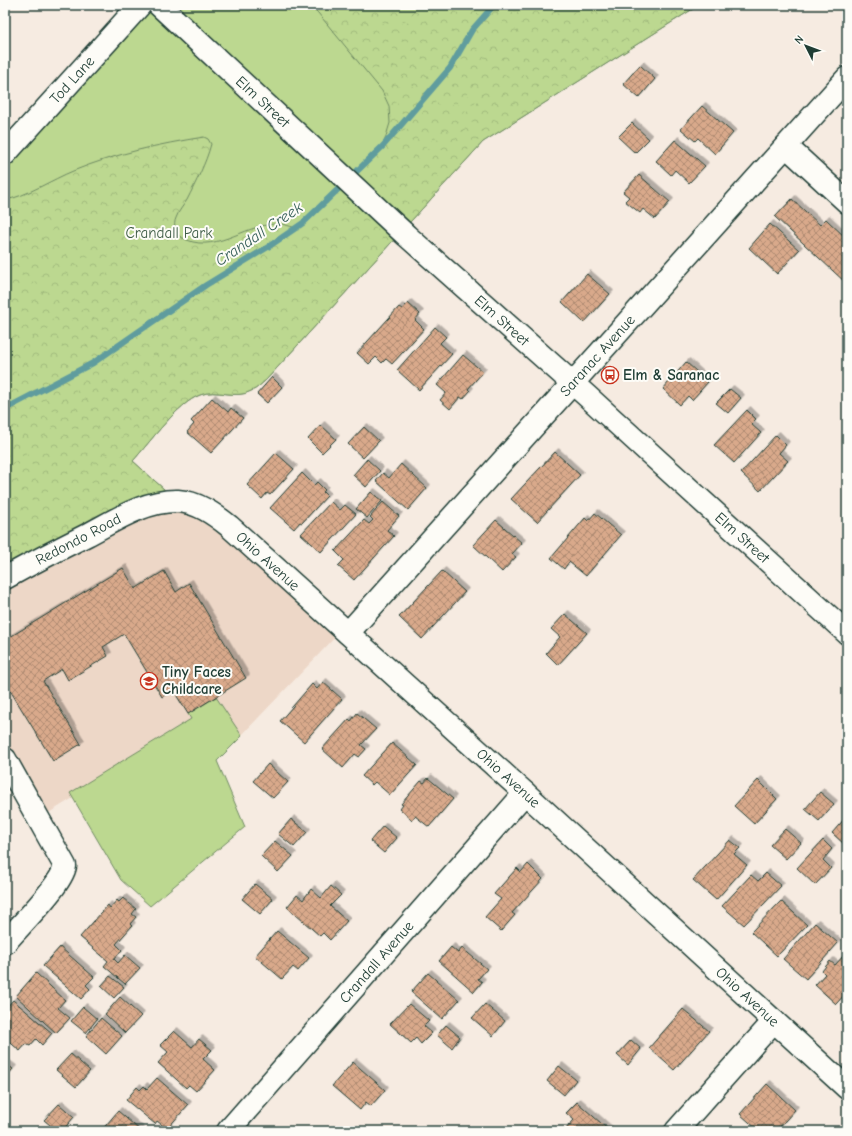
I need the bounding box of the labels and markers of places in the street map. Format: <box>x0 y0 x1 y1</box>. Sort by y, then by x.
bus stop icon: Elm & Saranac <box>600 365 620 385</box>
place label: Elm & Saranac <box>623 366 719 384</box>
place label: Tiny Faces Childcare <box>162 663 231 698</box>
school or university icon: Tiny Faces Childcare <box>139 671 159 691</box>

